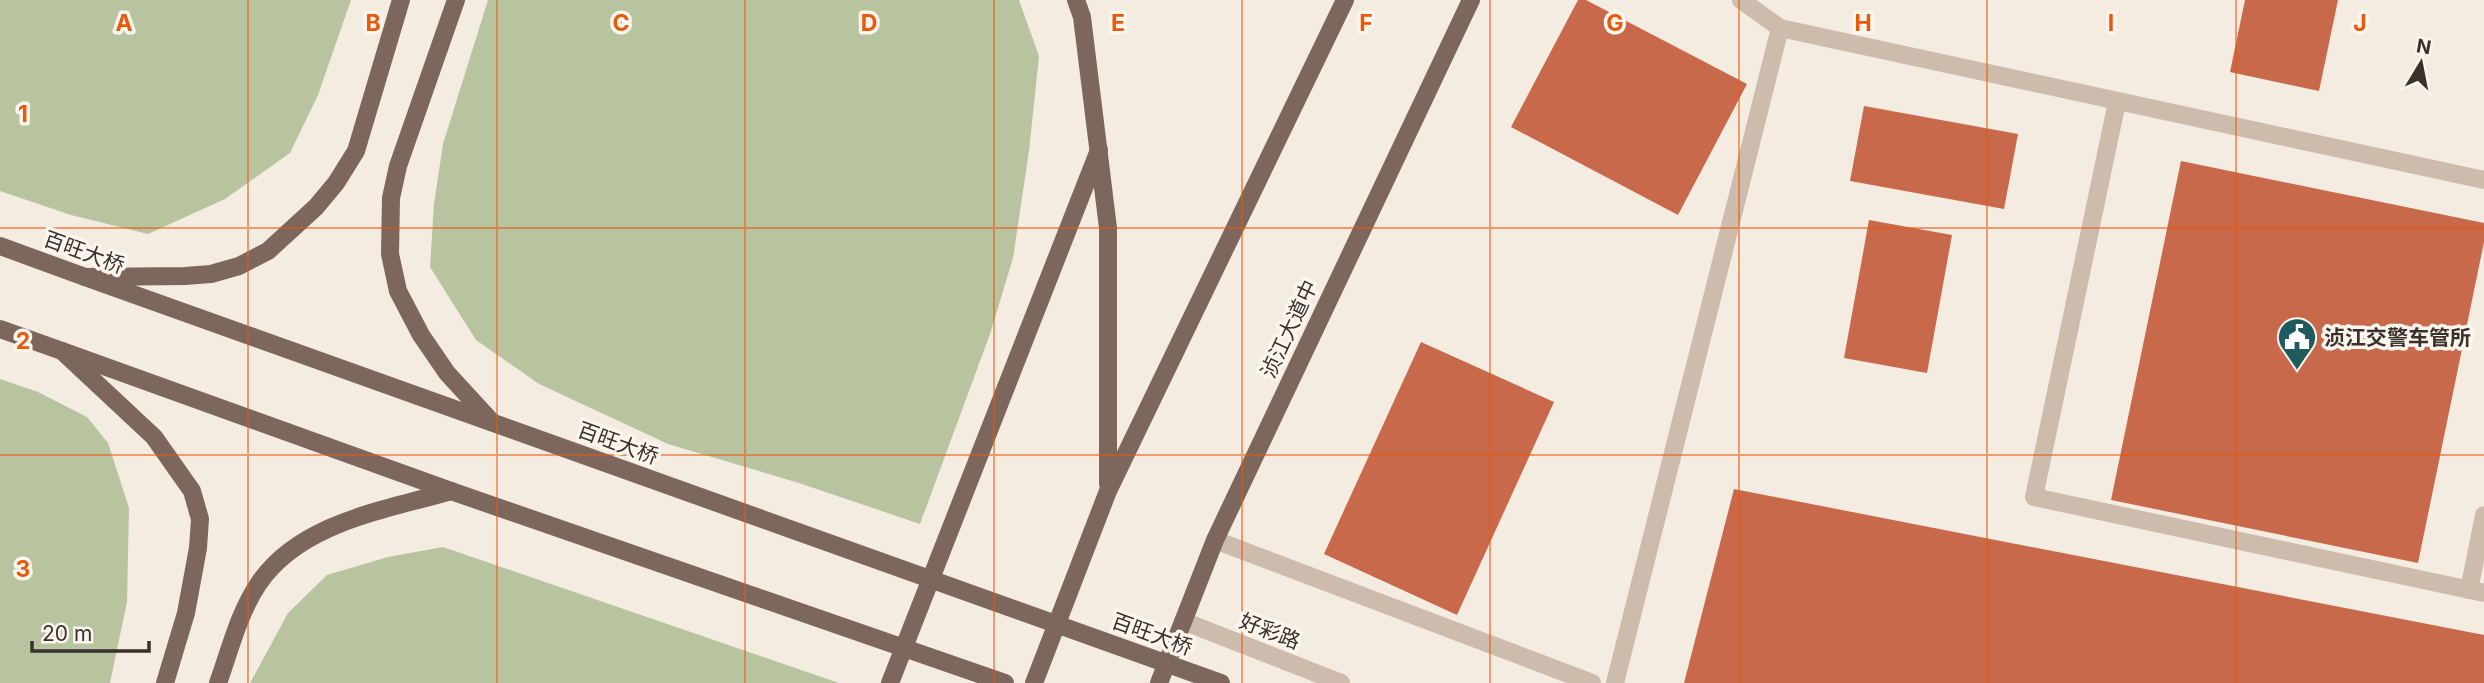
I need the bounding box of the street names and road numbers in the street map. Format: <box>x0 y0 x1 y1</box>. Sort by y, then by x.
street label: 百旺大桥 <box>40 226 128 278</box>
street label: 浈江大道中 <box>1255 276 1323 382</box>
street label: 百旺大桥 <box>574 417 662 469</box>
street label: 百旺大桥 <box>1108 608 1196 660</box>
street label: 好彩路 <box>1236 608 1304 654</box>

